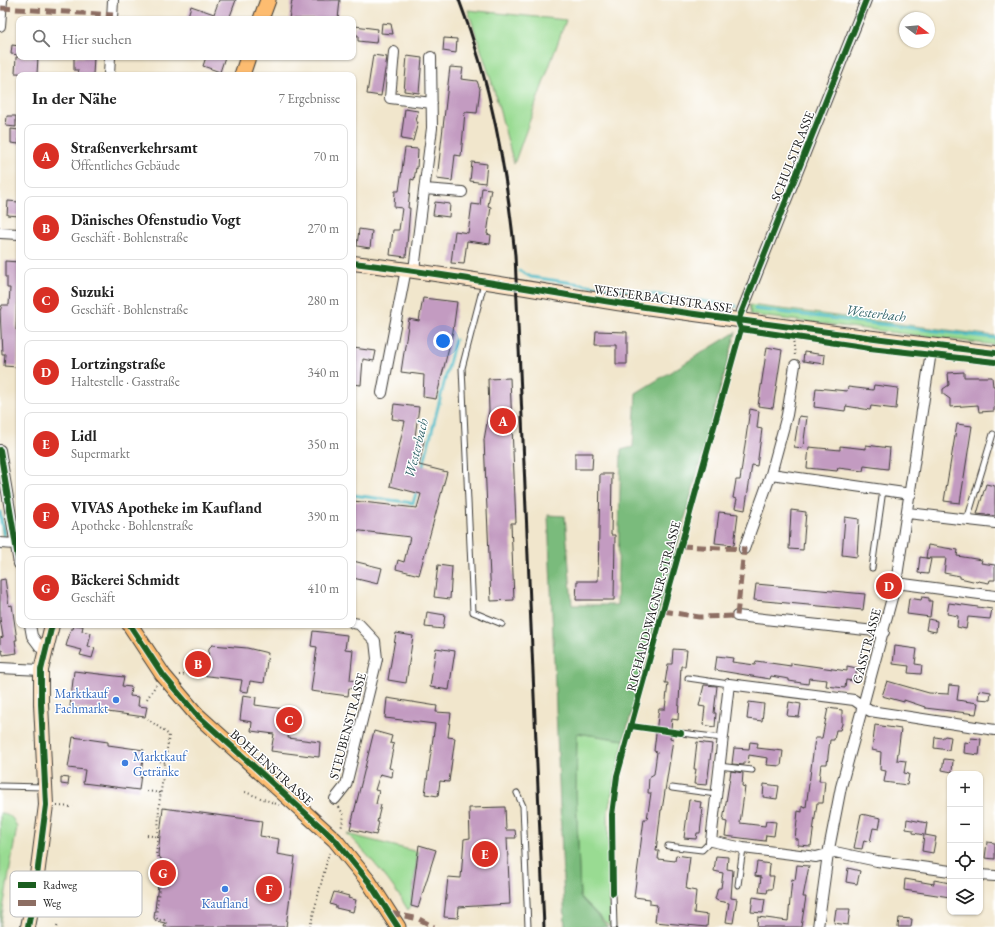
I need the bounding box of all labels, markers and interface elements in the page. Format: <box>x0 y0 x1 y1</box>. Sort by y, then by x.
north arrow <box>899 12 935 48</box>
search box <box>16 16 356 60</box>
icon: search <box>30 27 52 49</box>
text: Hier suchen <box>62 29 132 48</box>
text: In der Nähe <box>32 87 117 109</box>
text: 7 Ergebnisse <box>279 90 340 107</box>
street label: SCHULSTRASSE <box>767 109 818 204</box>
text: Straßenverkehrsamt <box>71 138 198 157</box>
text: A <box>41 148 51 165</box>
text: 70 m <box>314 148 339 165</box>
text: Öffentliches Gebäude <box>71 157 180 174</box>
text: Dänisches Ofenstudio Vogt <box>71 210 241 229</box>
text: B <box>42 220 50 237</box>
text: 270 m <box>308 220 339 237</box>
text: Geschäft · Bohlenstraße <box>71 229 188 246</box>
street label: WESTERBACHSTRASSE <box>593 280 733 317</box>
text: Suzuki <box>71 282 114 301</box>
text: C <box>41 292 51 309</box>
text: 280 m <box>308 292 339 309</box>
water label: Westerbach <box>845 300 907 326</box>
text: Geschäft · Bohlenstraße <box>71 301 188 318</box>
your location <box>433 331 453 351</box>
text: Lortzingstraße <box>71 354 165 373</box>
text: D <box>41 364 51 381</box>
text: 340 m <box>308 364 339 381</box>
text: Haltestelle · Gasstraße <box>71 373 180 390</box>
pin: A <box>490 406 516 436</box>
water label: Westerbach <box>400 416 432 479</box>
text: Lidl <box>71 426 97 445</box>
text: E <box>42 436 50 453</box>
text: 350 m <box>308 436 339 453</box>
text: Supermarkt <box>71 445 130 462</box>
text: VIVAS Apotheke im Kaufland <box>71 498 262 517</box>
text: F <box>42 508 50 525</box>
text: 390 m <box>308 508 339 525</box>
text: Apotheke · Bohlenstraße <box>71 517 193 534</box>
street label: RICHARD-WAGNER-STRASSE <box>623 519 684 693</box>
text: Bäckerei Schmidt <box>71 570 180 589</box>
pin: D <box>876 571 902 601</box>
text: G <box>41 580 51 597</box>
text: 410 m <box>308 580 339 597</box>
text: Geschäft <box>71 589 115 606</box>
street label: GASSTRASSE <box>848 607 885 686</box>
pin: B <box>185 649 211 679</box>
street label: STEUBENSTRASSE <box>325 671 370 781</box>
place label: Marktkauf Fachmarkt <box>55 685 110 717</box>
marker: Marktkauf Fachmarkt <box>111 695 121 705</box>
pin: C <box>276 705 302 735</box>
street label: BOHLENSTRASSE <box>226 726 317 809</box>
place label: Marktkauf Getränke <box>133 748 188 780</box>
marker: Marktkauf Getränke <box>120 758 130 768</box>
map controls <box>947 771 983 915</box>
button: + <box>947 771 983 807</box>
button: − <box>947 807 983 843</box>
pin: E <box>472 839 498 869</box>
button: locate <box>947 843 983 879</box>
pin: G <box>150 858 176 888</box>
legend <box>10 871 142 917</box>
pin: F <box>256 874 282 904</box>
text: Radweg <box>43 878 77 892</box>
button: layers <box>947 879 983 915</box>
marker: Kaufland <box>220 884 230 894</box>
place label: Kaufland <box>202 895 249 912</box>
text: Weg <box>43 896 61 910</box>

